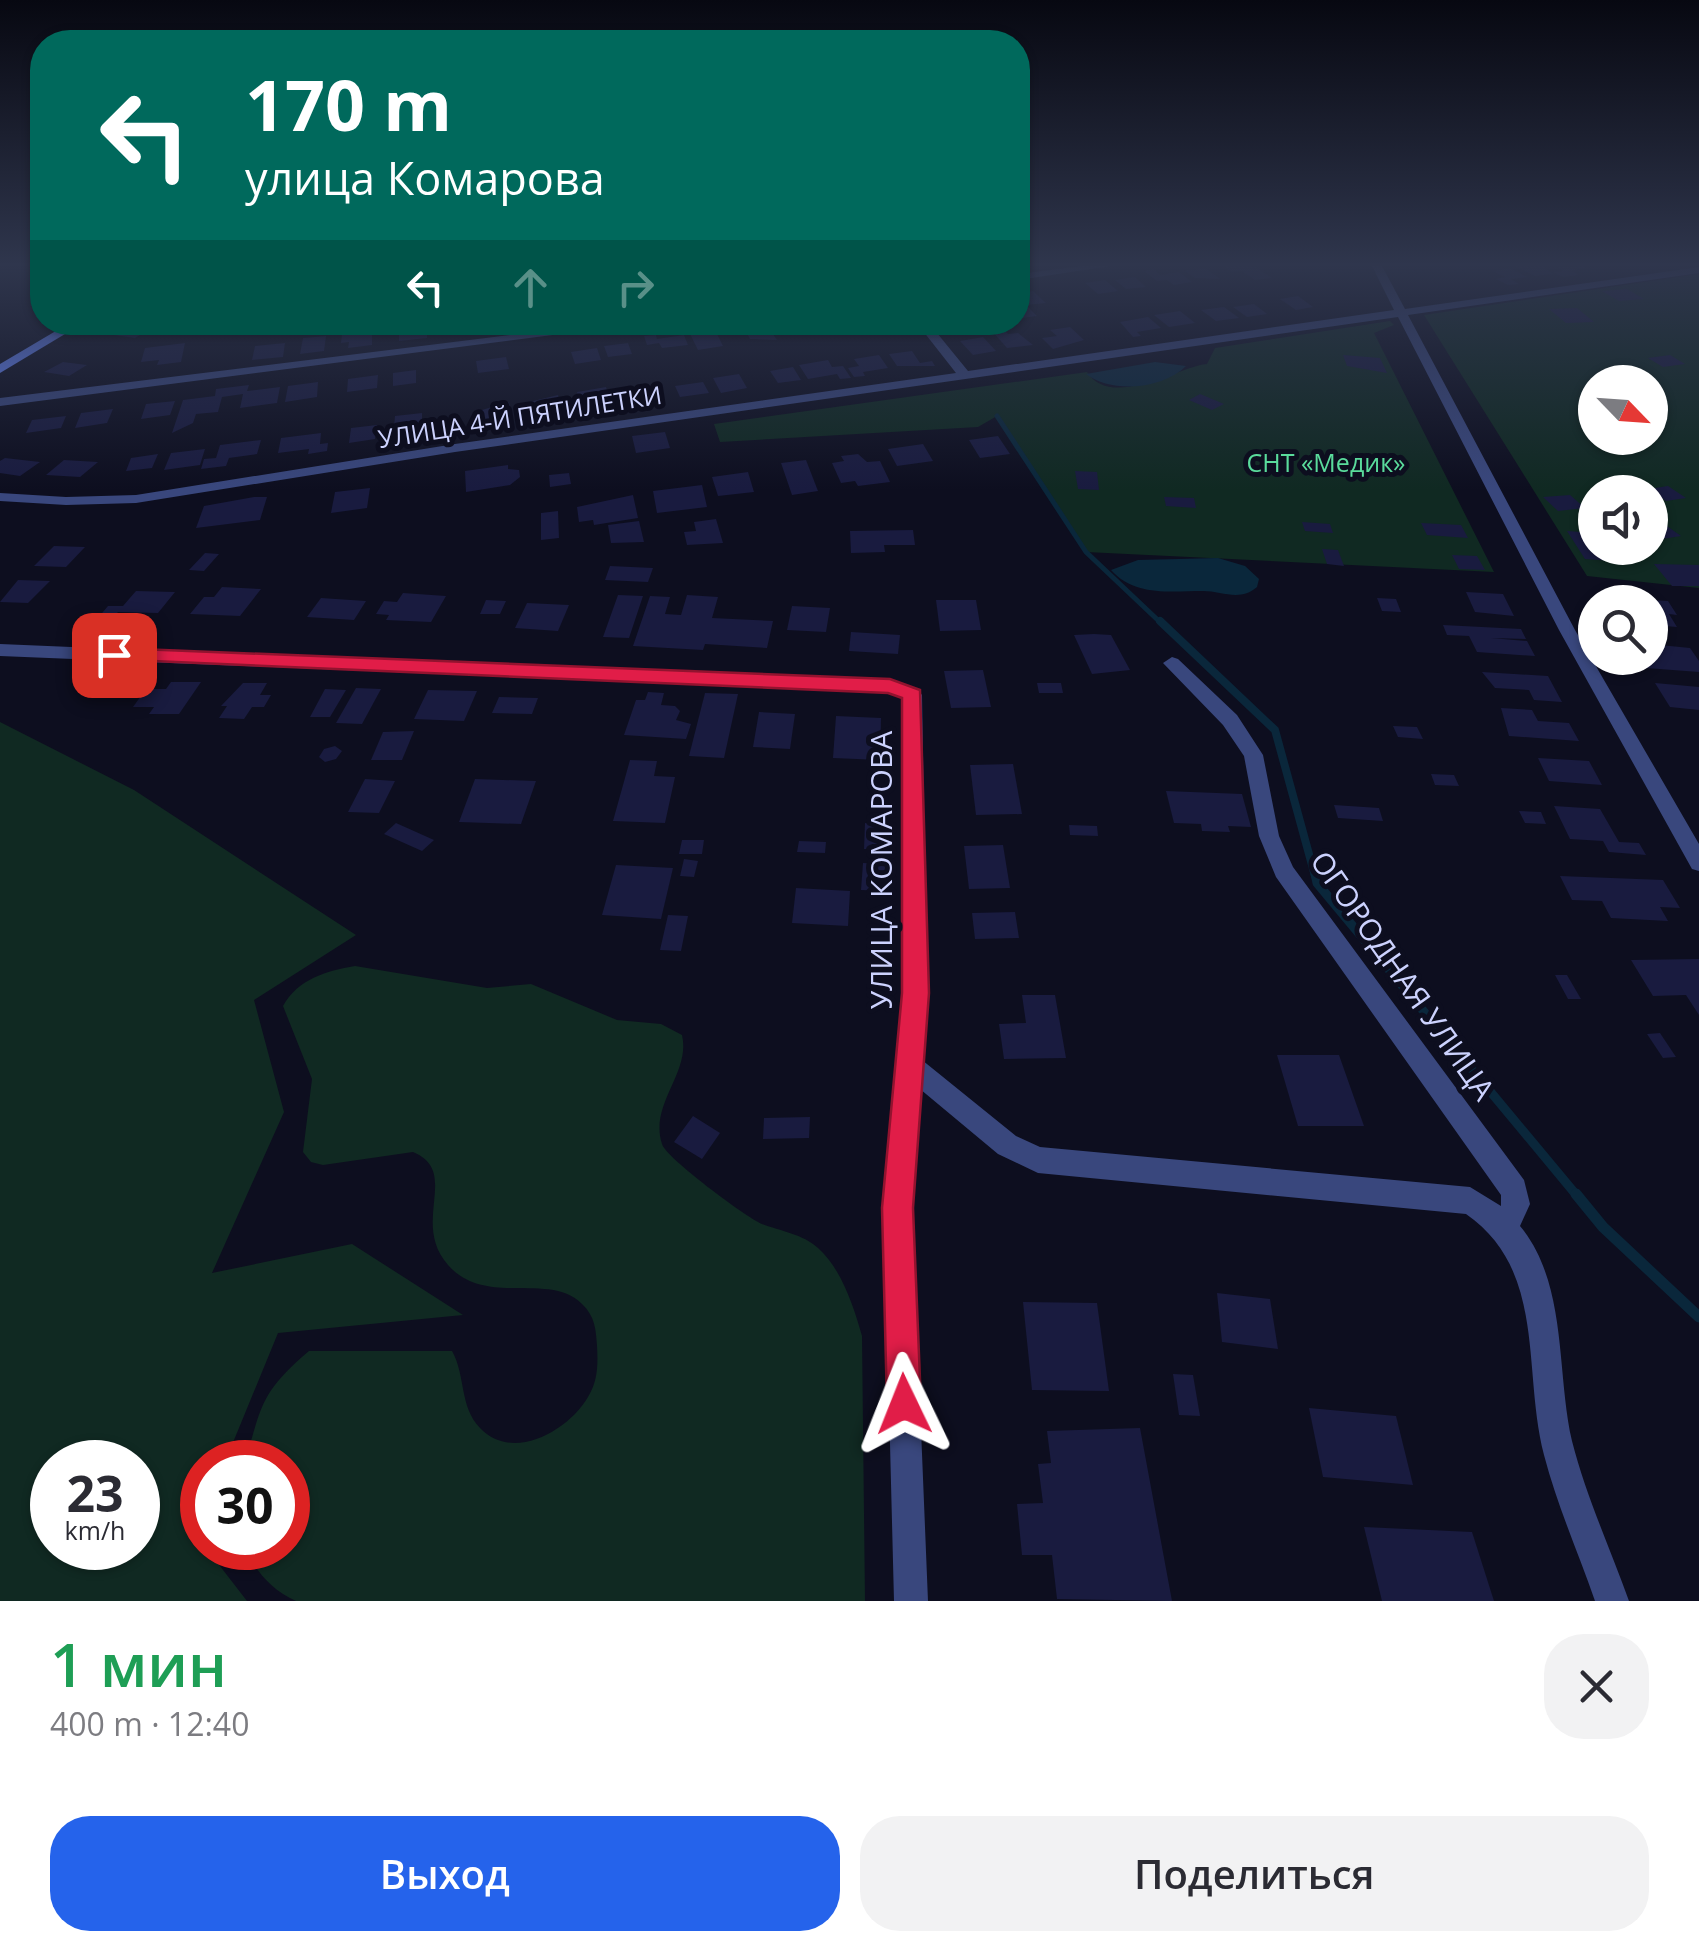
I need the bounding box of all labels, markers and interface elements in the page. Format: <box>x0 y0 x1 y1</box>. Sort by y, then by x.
text: 170 m <box>245 56 452 152</box>
icon: left <box>80 70 210 200</box>
text: улица Комарова <box>245 147 605 208</box>
icon: left <box>398 260 453 315</box>
icon: ahead <box>503 260 558 315</box>
icon: right <box>608 260 663 315</box>
north arrow <box>1578 365 1668 455</box>
map controls <box>1578 365 1668 675</box>
street label: УЛИЦА 4-Й ПЯТИЛЕТКИ <box>376 377 664 455</box>
park label: СНТ «Медик» <box>1247 445 1405 479</box>
button: sound <box>1578 475 1668 565</box>
button: search <box>1578 585 1668 675</box>
pin <box>72 613 157 698</box>
icon: arrive <box>87 628 142 683</box>
street label: УЛИЦА КОМАРОВА <box>860 731 901 1009</box>
street label: ОГОРОДНАЯ УЛИЦА <box>1302 842 1505 1108</box>
position arrow <box>852 1352 956 1456</box>
speed limit sign: 30 <box>180 1440 310 1570</box>
text: 23 <box>66 1459 124 1527</box>
text: km/h <box>65 1513 125 1547</box>
text: 1 мин <box>50 1623 227 1705</box>
button: close <box>1544 1634 1649 1739</box>
text: 400 m · 12:40 <box>50 1702 249 1745</box>
button: Выход <box>50 1816 840 1931</box>
button: Поделиться <box>860 1816 1649 1931</box>

